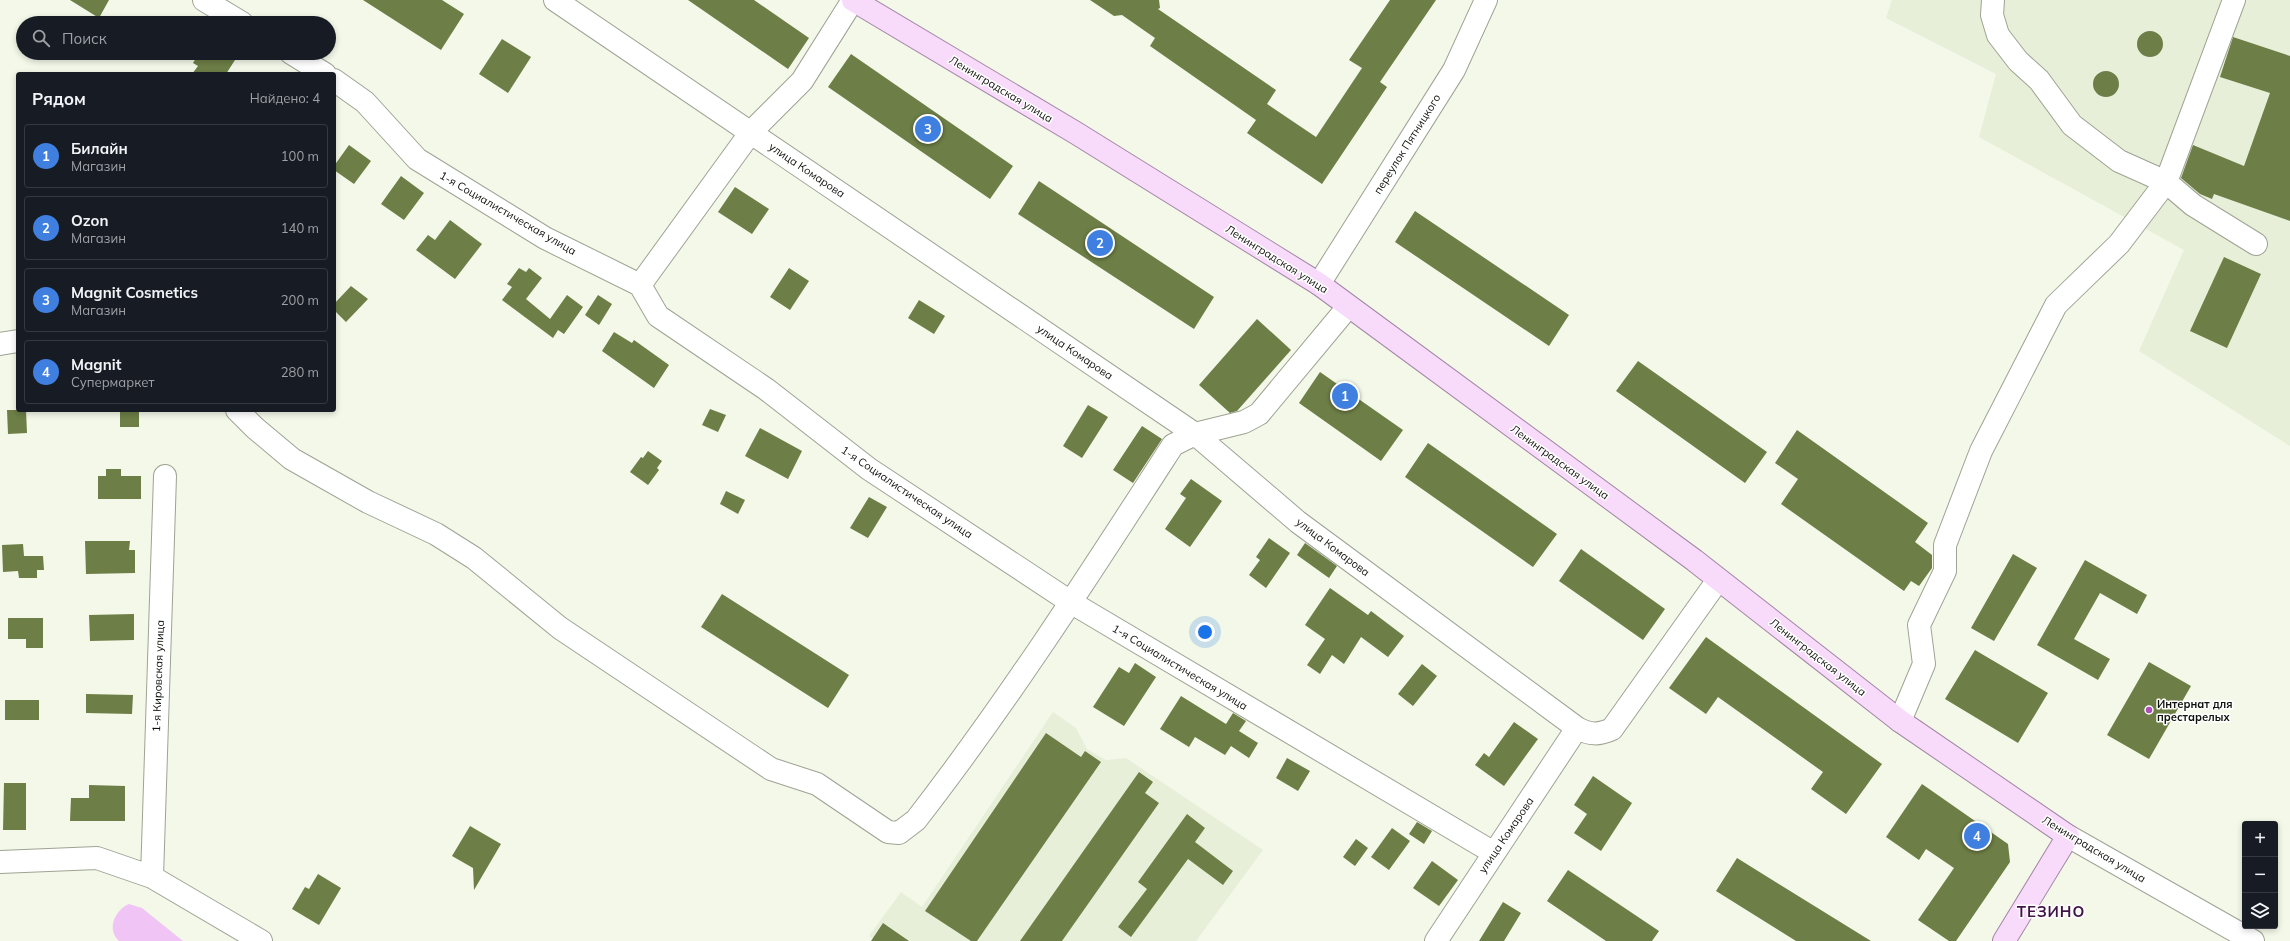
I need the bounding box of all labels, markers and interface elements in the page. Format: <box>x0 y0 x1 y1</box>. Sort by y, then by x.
search box <box>16 16 336 60</box>
icon: search <box>30 27 52 49</box>
text: Поиск <box>62 29 107 48</box>
street label: Ленинградская улица <box>947 53 1055 125</box>
text: Рядом <box>32 88 86 109</box>
text: Найдено: 4 <box>250 90 320 106</box>
street label: переулок Пятницкого <box>1370 91 1444 197</box>
pin: 3 <box>915 114 941 144</box>
text: Билайн <box>71 139 128 158</box>
street label: улица Комарова <box>766 139 848 201</box>
text: 1 <box>42 148 50 164</box>
text: 100 m <box>281 148 319 164</box>
text: Магазин <box>71 158 126 174</box>
street label: 1-я Социалистическая улица <box>437 168 579 258</box>
text: Ozon <box>71 211 108 230</box>
text: 2 <box>42 220 50 236</box>
text: 140 m <box>281 220 319 236</box>
street label: Ленинградская улица <box>1223 222 1331 296</box>
pin: 2 <box>1087 228 1113 258</box>
text: Магазин <box>71 230 126 246</box>
text: Magnit Cosmetics <box>71 283 198 302</box>
text: 3 <box>42 292 50 308</box>
text: 200 m <box>281 292 319 308</box>
text: Магазин <box>71 302 126 318</box>
street label: улица Комарова <box>1034 321 1116 383</box>
text: Magnit <box>71 355 121 374</box>
text: 4 <box>42 364 50 380</box>
text: 280 m <box>281 364 319 380</box>
text: Супермаркет <box>71 374 154 390</box>
pin: 1 <box>1332 381 1358 411</box>
street label: Ленинградская улица <box>1508 422 1612 502</box>
street label: 1-я Социалистическая улица <box>839 443 975 541</box>
street label: улица Комарова <box>1293 515 1373 579</box>
street label: Ленинградская улица <box>1767 615 1869 699</box>
street label: 1-я Кировская улица <box>149 620 167 732</box>
street label: 1-я Социалистическая улица <box>1110 621 1250 713</box>
your location <box>1195 622 1215 642</box>
place label: Интернат для престарелых <box>2157 697 2233 724</box>
marker: Интернат для престарелых <box>2144 705 2154 715</box>
street label: улица Комарова <box>1475 794 1537 876</box>
street label: Ленинградская улица <box>2040 813 2148 885</box>
pin: 4 <box>1964 821 1990 851</box>
map controls <box>2242 821 2278 929</box>
button: + <box>2242 821 2278 857</box>
button: − <box>2242 857 2278 893</box>
button: layers <box>2242 893 2278 929</box>
district label: ТЕЗИНО <box>2017 902 2085 921</box>

